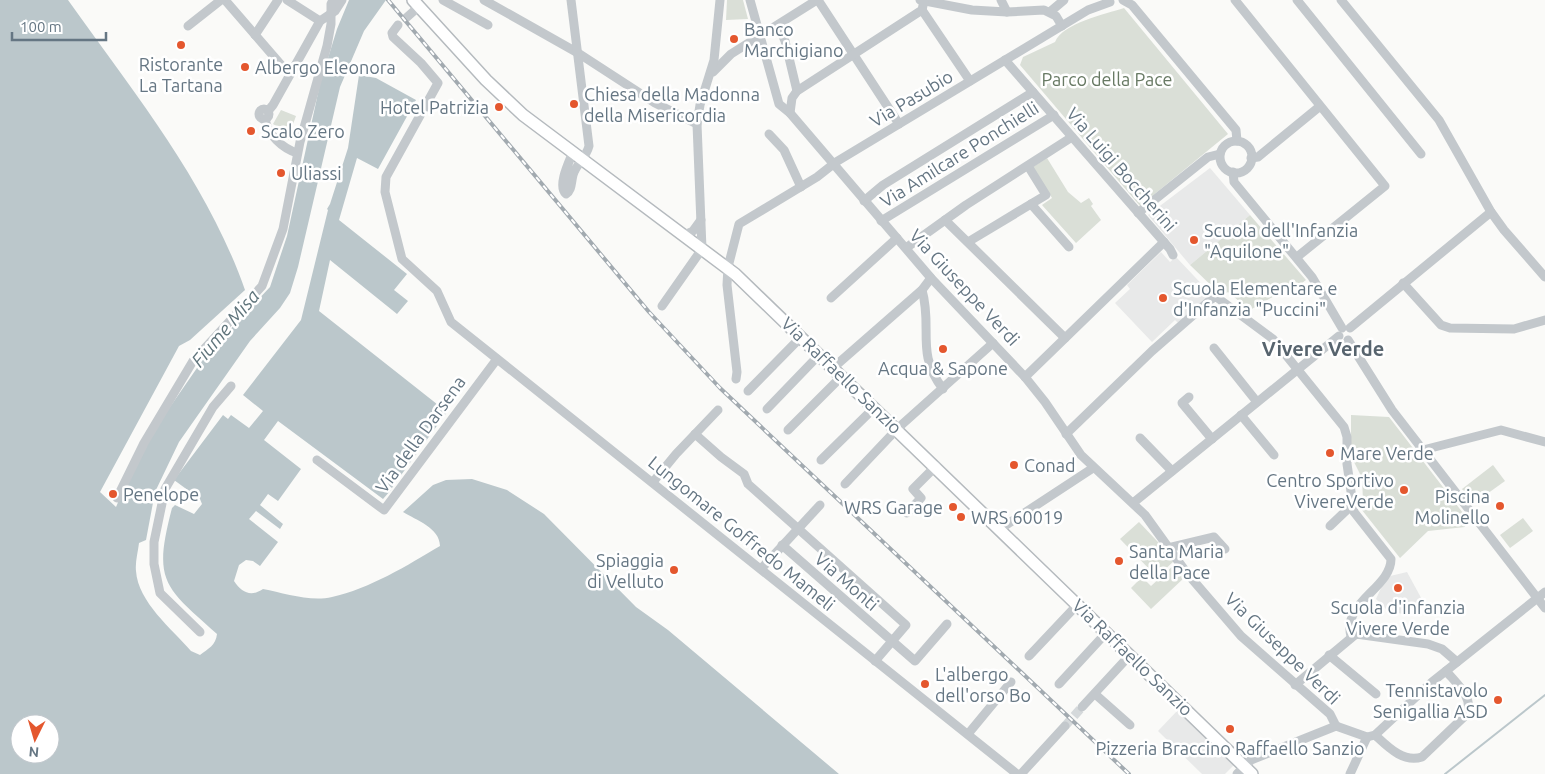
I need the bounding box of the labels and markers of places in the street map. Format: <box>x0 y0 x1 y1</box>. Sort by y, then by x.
place label: Banco Marchigiano <box>744 19 844 60</box>
marker: Banco Marchigiano <box>728 33 740 45</box>
marker: Ristorante La Tartana <box>175 39 187 51</box>
place label: Ristorante La Tartana <box>139 54 223 95</box>
place label: Albergo Eleonora <box>255 57 396 77</box>
marker: Albergo Eleonora <box>239 61 251 73</box>
place label: Chiesa della Madonna della Misericordia <box>584 84 760 125</box>
place label: Hotel Patrizia <box>380 97 489 117</box>
marker: Chiesa della Madonna della Misericordia <box>568 98 580 110</box>
marker: Hotel Patrizia <box>493 101 505 113</box>
place label: Scalo Zero <box>261 121 345 141</box>
marker: Scalo Zero <box>245 125 257 137</box>
place label: Uliassi <box>291 163 342 183</box>
marker: Uliassi <box>275 167 287 179</box>
place label: Scuola dell'Infanzia "Aquilone" <box>1204 220 1358 261</box>
marker: Scuola dell'Infanzia "Aquilone" <box>1188 234 1200 246</box>
place label: Scuola Elementare e d'Infanzia "Puccini" <box>1173 278 1337 319</box>
marker: Scuola Elementare e d'Infanzia "Puccini" <box>1157 292 1169 304</box>
marker: Acqua & Sapone <box>937 343 949 355</box>
place label: Acqua & Sapone <box>878 358 1008 378</box>
place label: Mare Verde <box>1340 443 1434 463</box>
marker: Mare Verde <box>1324 447 1336 459</box>
place label: Conad <box>1024 455 1076 475</box>
marker: Conad <box>1008 459 1020 471</box>
place label: Centro Sportivo VivereVerde <box>1266 470 1394 511</box>
place label: Penelope <box>123 484 199 504</box>
marker: Centro Sportivo VivereVerde <box>1398 484 1410 496</box>
place label: Piscina Molinello <box>1415 486 1490 527</box>
marker: Penelope <box>107 488 119 500</box>
place label: WRS Garage <box>844 497 943 517</box>
marker: Piscina Molinello <box>1494 500 1506 512</box>
marker: WRS Garage <box>947 501 959 513</box>
place label: WRS 60019 <box>971 507 1063 527</box>
marker: WRS 60019 <box>955 511 967 523</box>
place label: Santa Maria della Pace <box>1129 541 1224 582</box>
place label: Spiaggia di Velluto <box>587 550 664 591</box>
marker: Santa Maria della Pace <box>1113 555 1125 567</box>
marker: Spiaggia di Velluto <box>668 564 680 576</box>
marker: Scuola d'infanzia Vivere Verde <box>1392 582 1404 594</box>
place label: Scuola d'infanzia Vivere Verde <box>1331 597 1465 638</box>
place label: L'albergo dell'orso Bo <box>935 664 1031 705</box>
marker: L'albergo dell'orso Bo <box>919 678 931 690</box>
place label: Tennistavolo Senigallia ASD <box>1373 680 1488 721</box>
marker: Tennistavolo Senigallia ASD <box>1492 694 1504 706</box>
marker: Pizzeria Braccino Raffaello Sanzio <box>1224 723 1236 735</box>
place label: Pizzeria Braccino Raffaello Sanzio <box>1095 738 1365 758</box>

